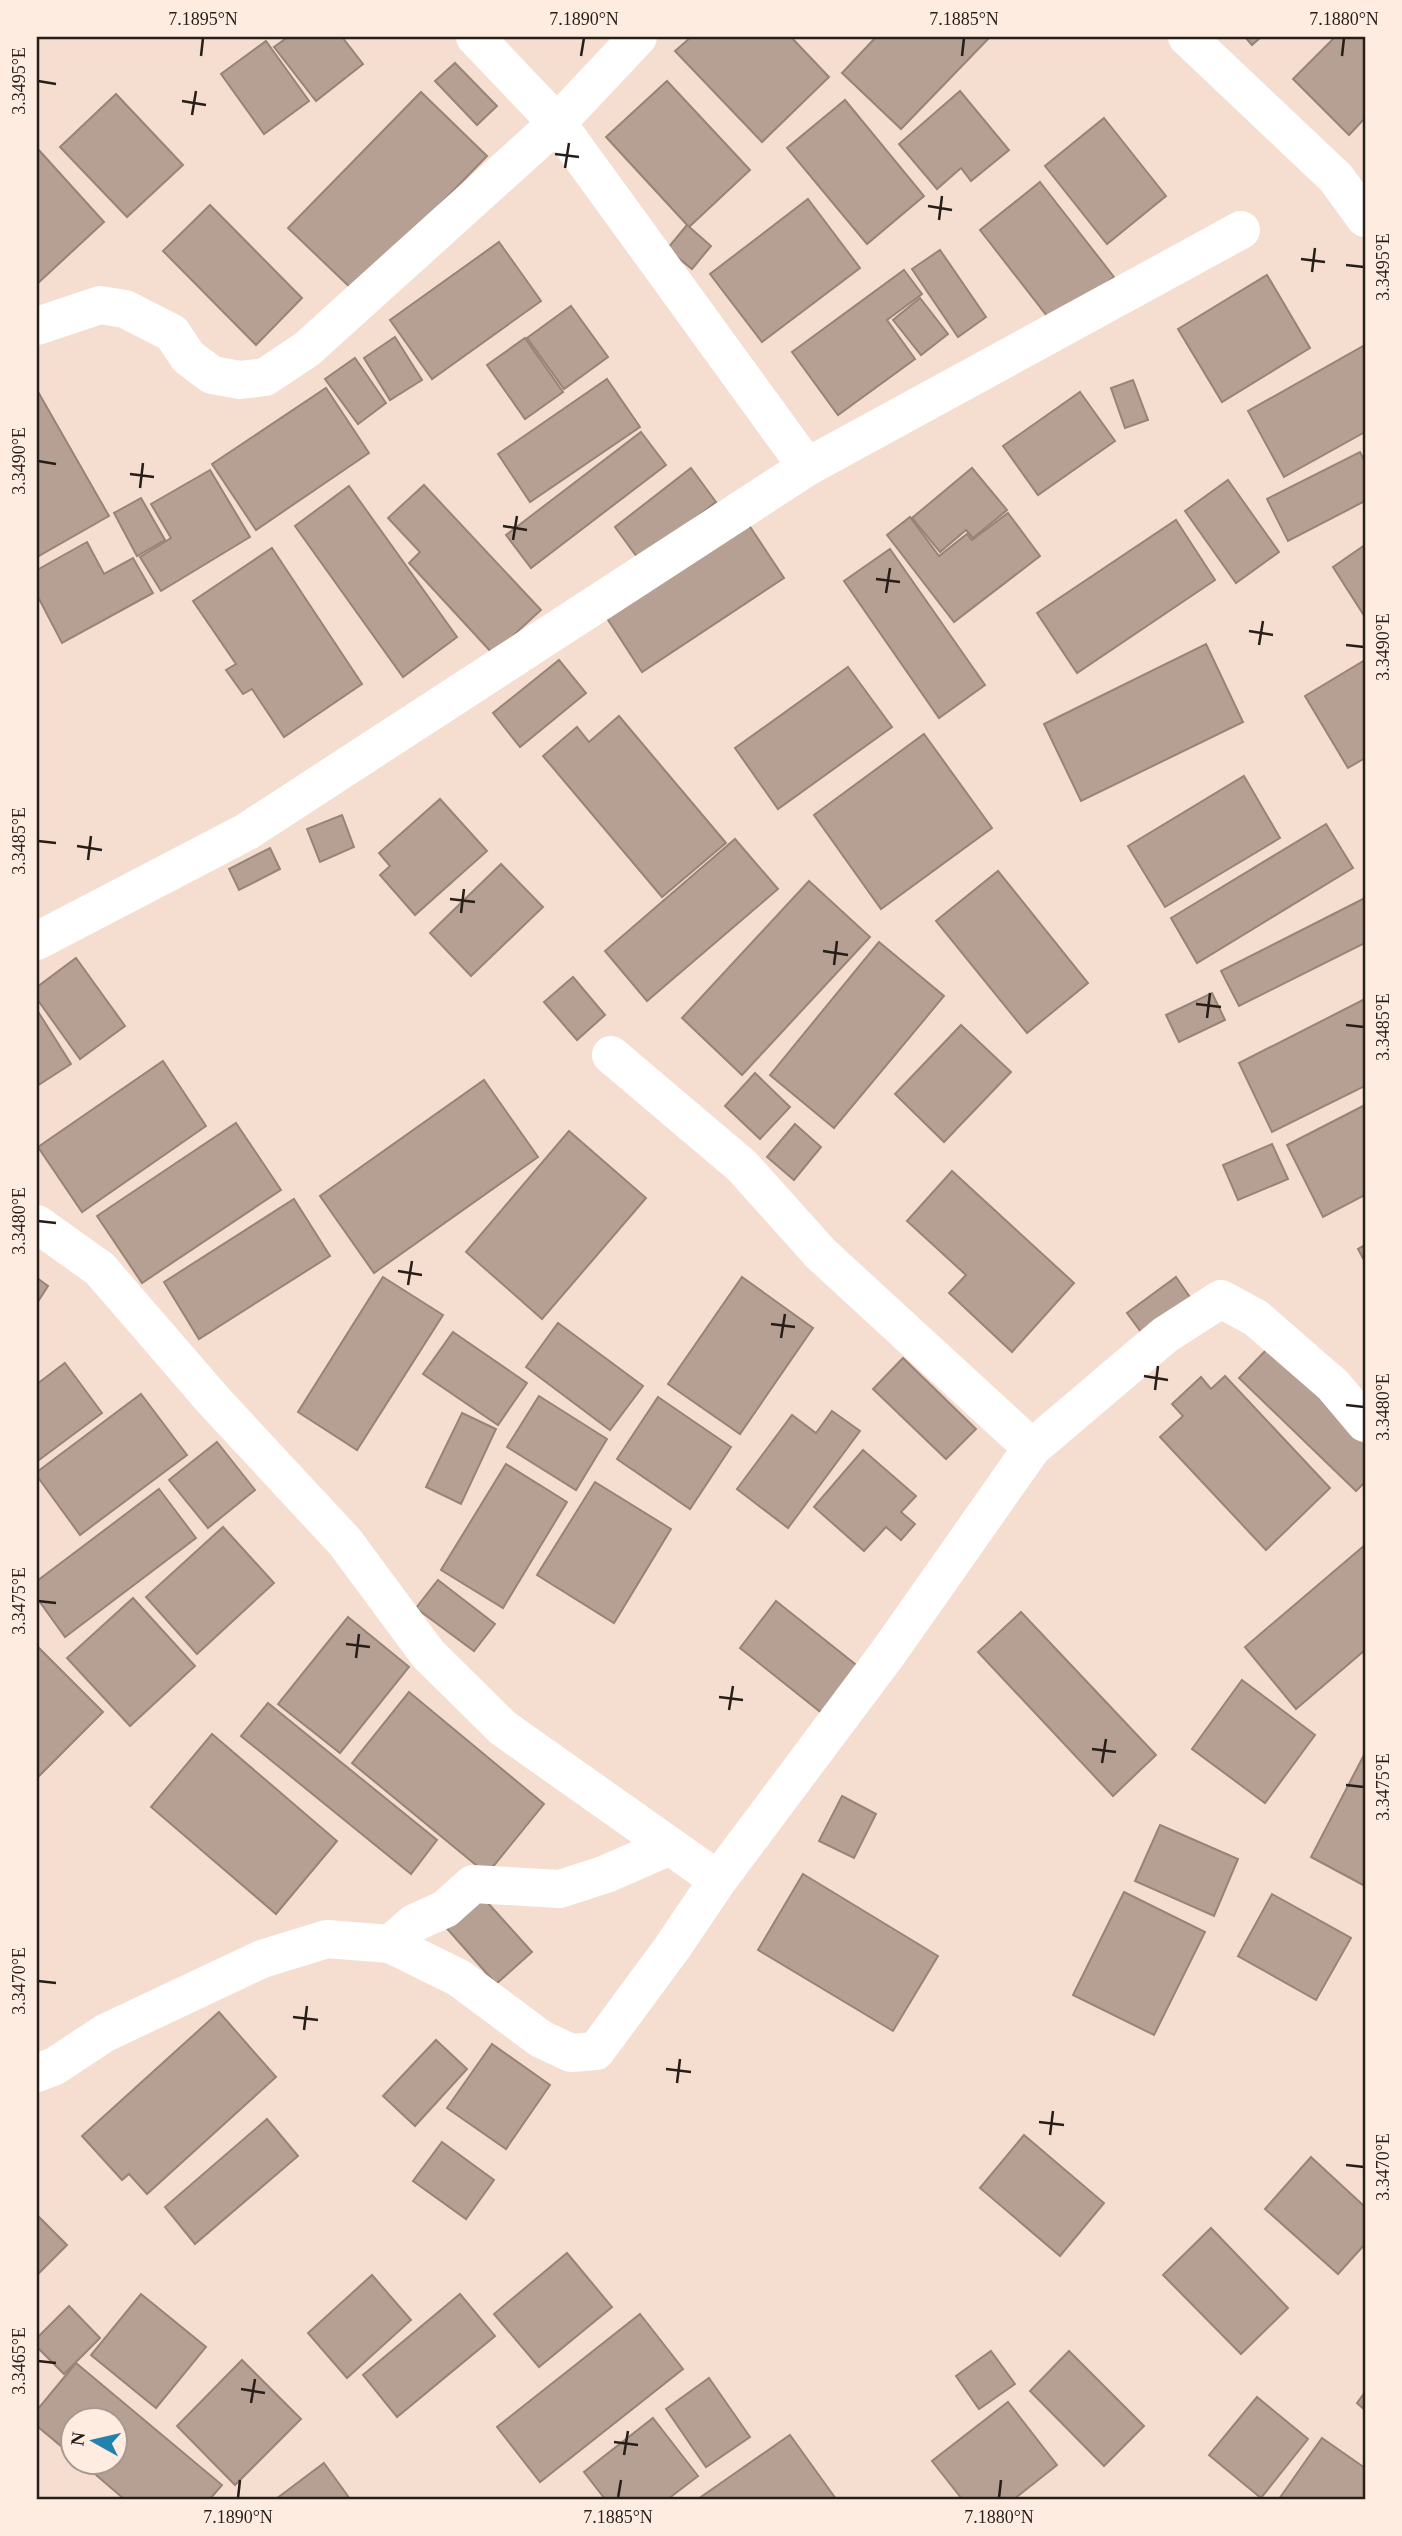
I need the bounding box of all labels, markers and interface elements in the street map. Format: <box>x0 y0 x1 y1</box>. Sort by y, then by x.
text: 7.1895°N <box>168 9 238 29</box>
text: 7.1890°N <box>549 9 619 29</box>
text: 7.1885°N <box>929 9 999 29</box>
text: 7.1880°N <box>1309 9 1379 29</box>
text: 3.3495°E <box>9 47 29 115</box>
text: 3.3495°E <box>1373 233 1393 301</box>
text: 3.3490°E <box>9 427 29 495</box>
text: 3.3490°E <box>1373 613 1393 681</box>
text: 3.3485°E <box>9 807 29 875</box>
text: 3.3485°E <box>1373 993 1393 1061</box>
text: 3.3480°E <box>9 1187 29 1255</box>
text: 3.3480°E <box>1373 1373 1393 1441</box>
text: 3.3475°E <box>9 1567 29 1635</box>
text: 3.3475°E <box>1373 1753 1393 1821</box>
text: 3.3470°E <box>9 1947 29 2015</box>
text: 3.3470°E <box>1373 2133 1393 2201</box>
text: 3.3465°E <box>9 2327 29 2395</box>
north arrow <box>60 2406 130 2476</box>
text: N <box>66 2430 89 2447</box>
text: 7.1890°N <box>203 2507 273 2527</box>
text: 7.1885°N <box>583 2507 653 2527</box>
text: 7.1880°N <box>964 2507 1034 2527</box>

